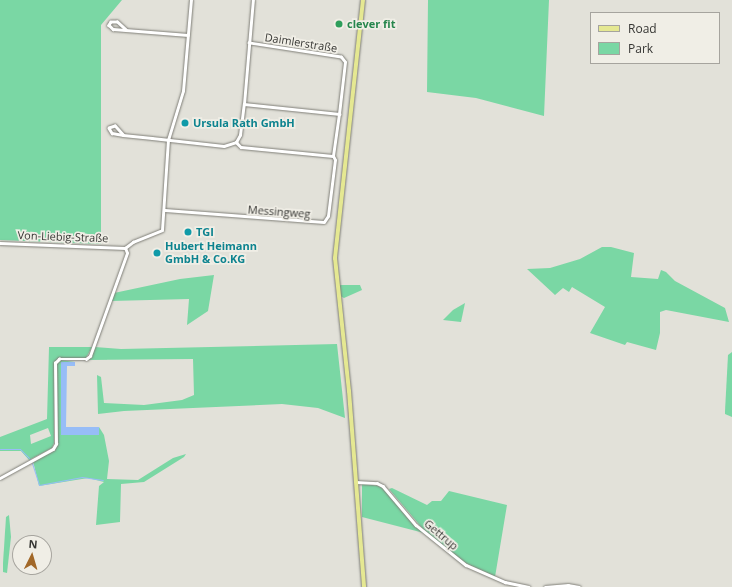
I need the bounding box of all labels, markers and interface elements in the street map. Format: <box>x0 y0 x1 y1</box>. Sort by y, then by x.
legend <box>590 12 720 64</box>
place label: clever fit <box>347 17 396 31</box>
marker: clever fit <box>334 19 344 29</box>
text: Road <box>628 20 657 37</box>
street label: Daimlerstraße <box>264 31 338 55</box>
text: Park <box>628 40 653 57</box>
place label: Ursula Rath GmbH <box>193 116 295 130</box>
marker: Ursula Rath GmbH <box>180 118 190 128</box>
street label: Messingweg <box>247 203 311 221</box>
place label: TGI <box>196 225 214 239</box>
marker: TGI <box>183 227 193 237</box>
street label: Von-Liebig-Straße <box>17 229 109 245</box>
place label: Hubert Heimann GmbH & Co.KG <box>165 240 257 266</box>
marker: Hubert Heimann GmbH & Co.KG <box>152 248 162 258</box>
street label: Gettrup <box>421 517 461 553</box>
north arrow <box>12 535 52 575</box>
text: N <box>28 536 38 551</box>

